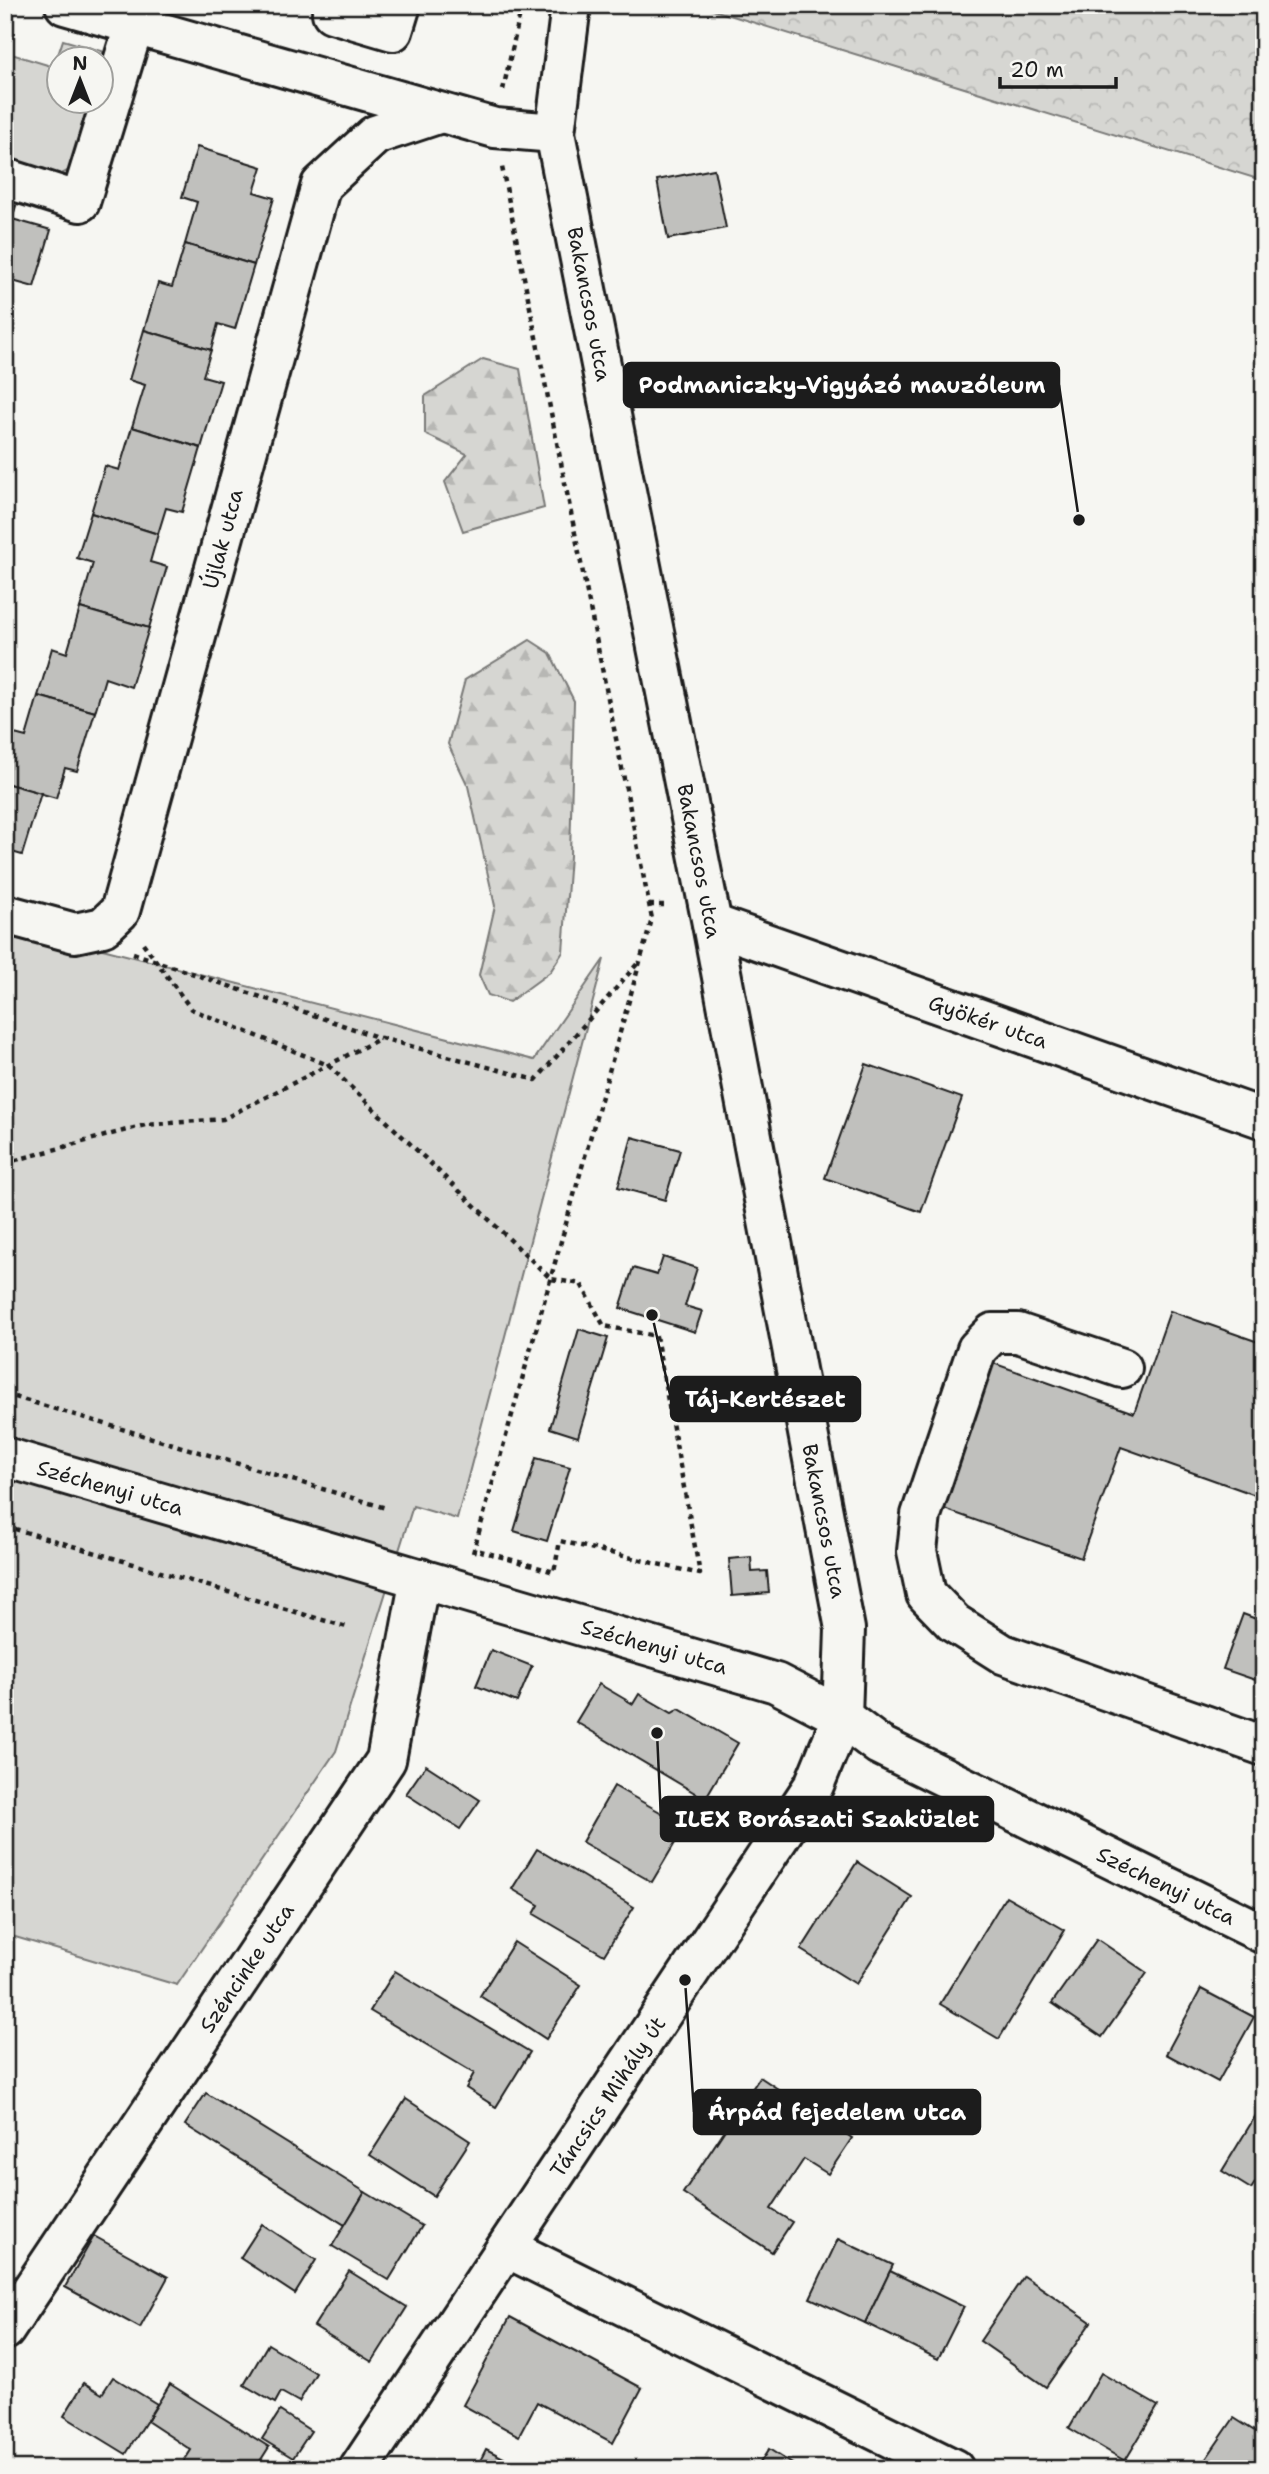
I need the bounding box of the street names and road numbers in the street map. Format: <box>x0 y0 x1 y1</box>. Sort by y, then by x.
street label: Bakancsos utca <box>560 224 618 384</box>
street label: Újlak utca <box>195 486 250 592</box>
street label: Bakancsos utca <box>670 781 728 941</box>
street label: Gyökér utca <box>925 989 1051 1055</box>
street label: Bakancsos utca <box>795 1441 853 1601</box>
street label: Széchenyi utca <box>34 1454 186 1522</box>
street label: Széchenyi utca <box>578 1613 730 1681</box>
street label: Széchenyi utca <box>1092 1840 1240 1932</box>
street label: Széncinke utca <box>193 1898 301 2038</box>
street label: Táncsics Mihály út <box>544 2011 672 2183</box>

